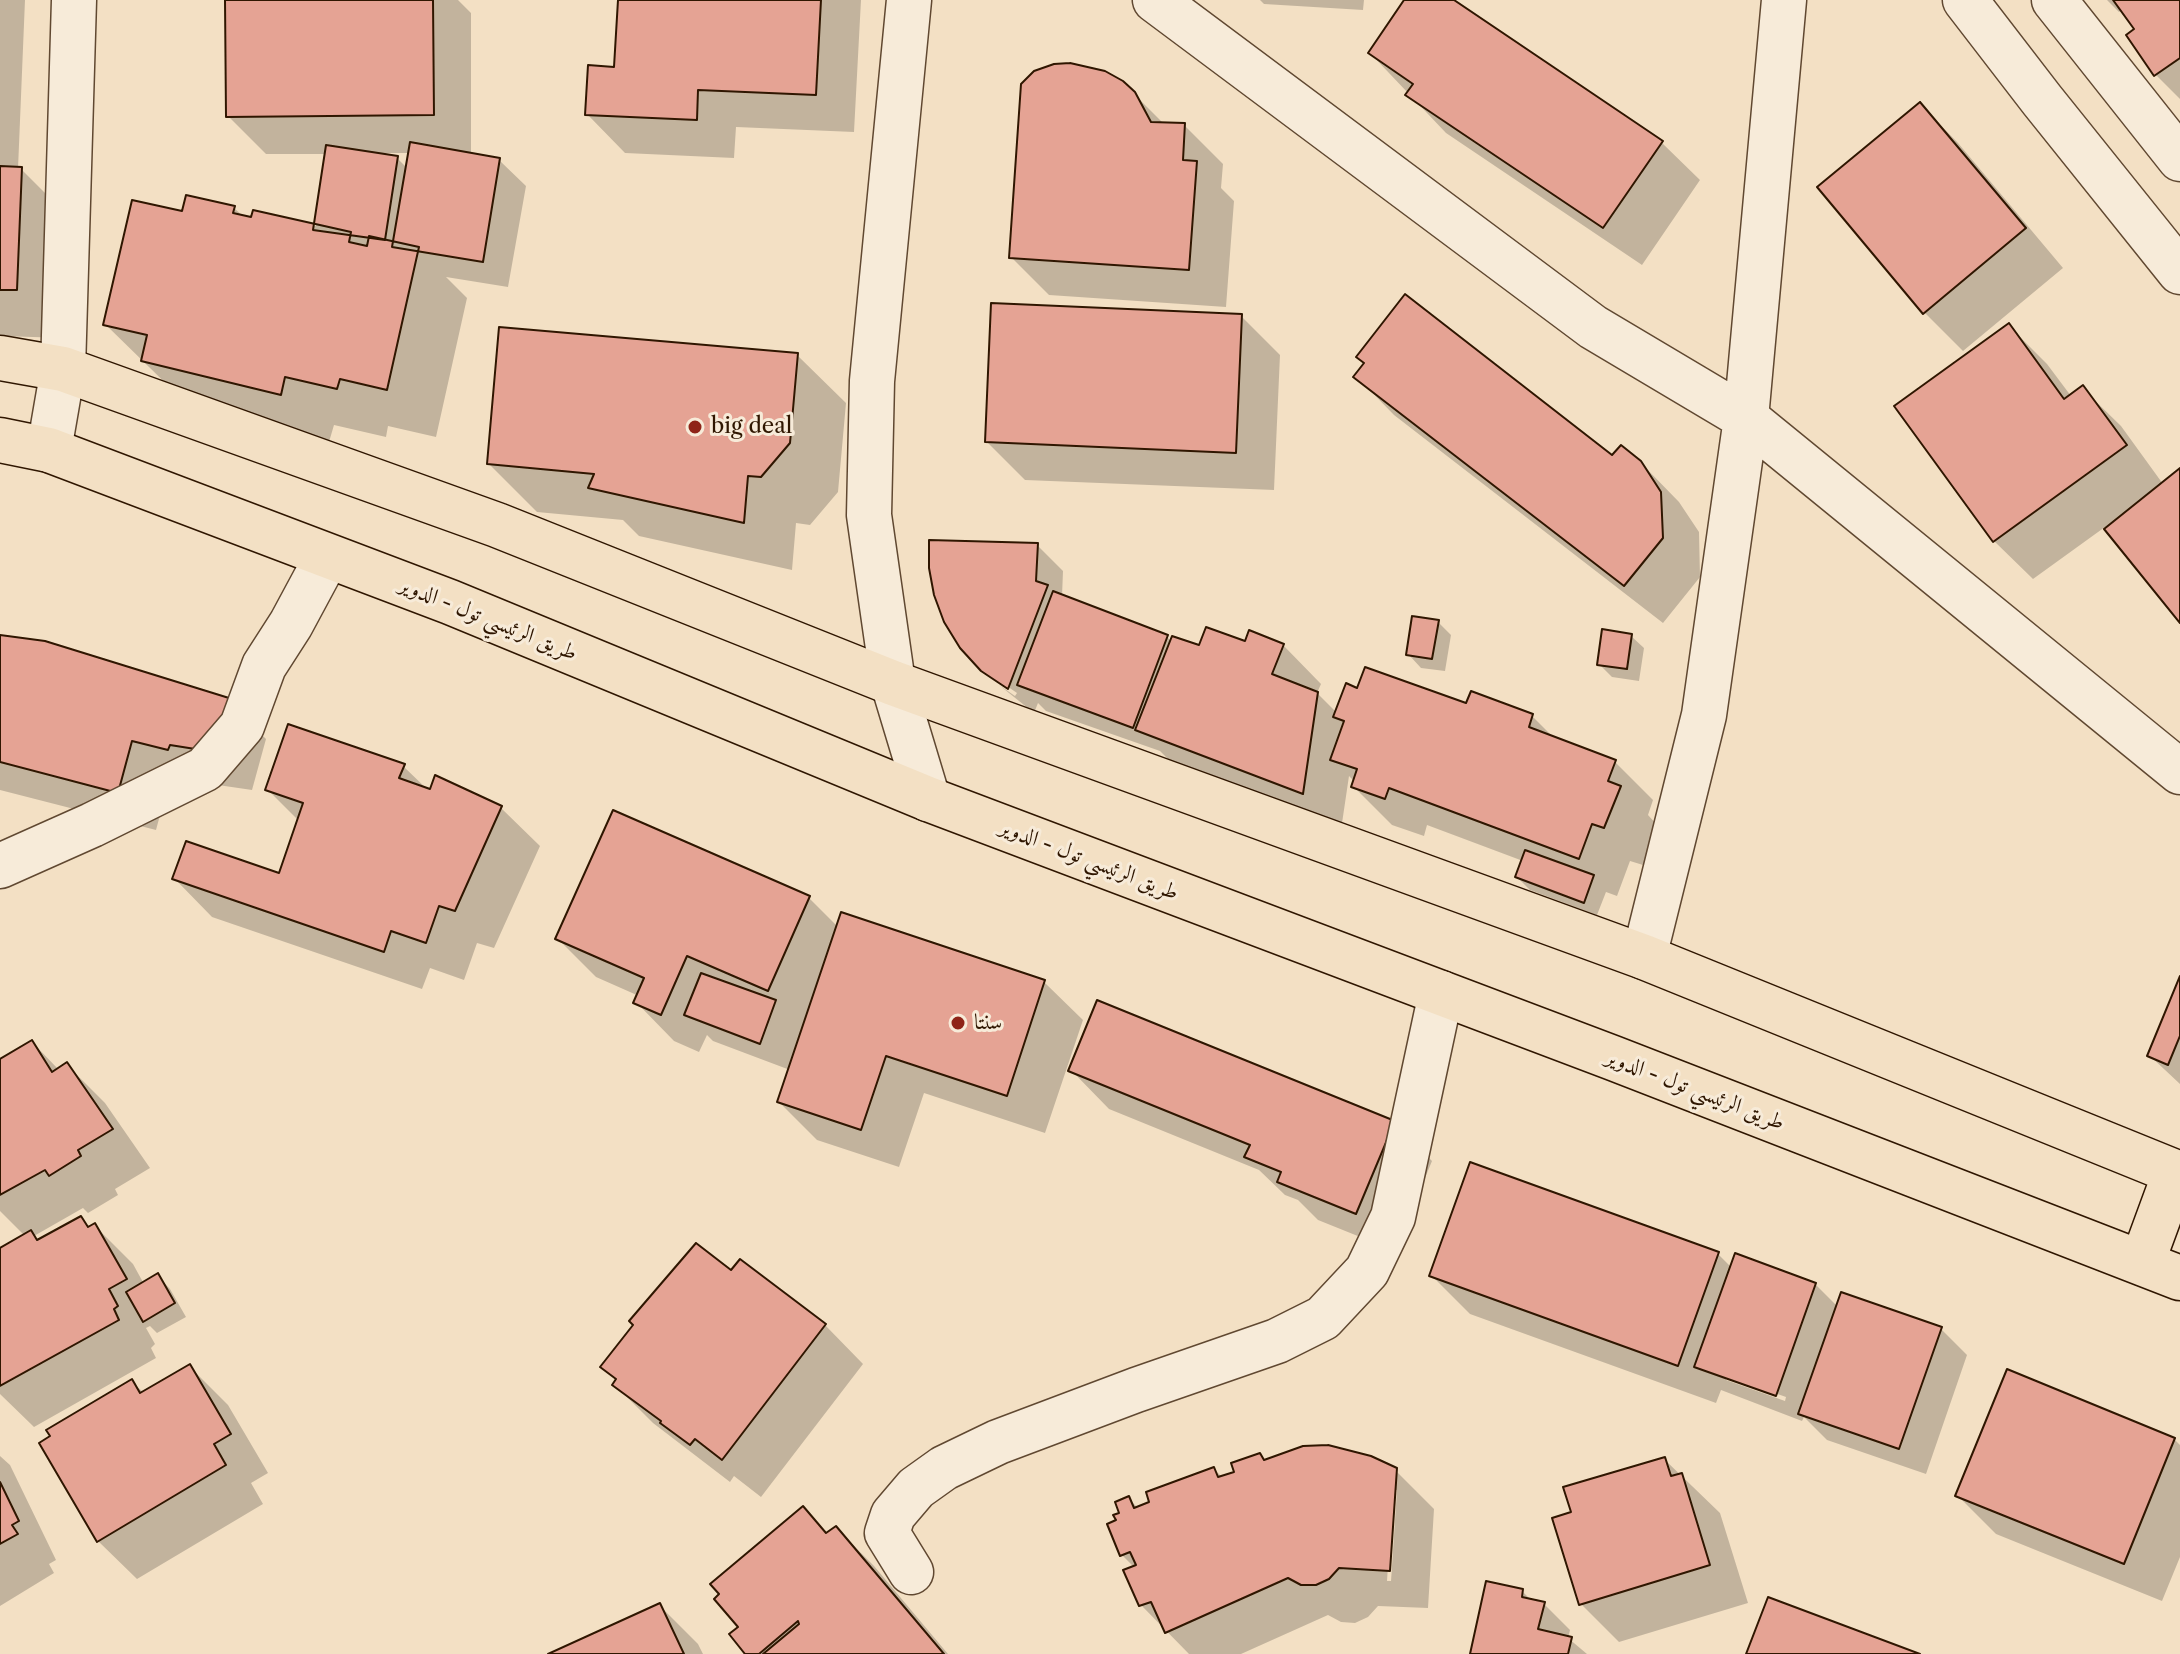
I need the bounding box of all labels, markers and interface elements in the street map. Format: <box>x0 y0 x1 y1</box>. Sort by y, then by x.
place label: big deal <box>711 414 792 440</box>
marker: big deal <box>686 418 704 436</box>
street label: طريق الرئيسي تول - الدوير <box>395 571 581 667</box>
street label: طريق الرئيسي تول - الدوير <box>996 814 1182 906</box>
place label: سنتا <box>974 1010 1002 1036</box>
marker: سنتا <box>949 1014 967 1032</box>
street label: طريق الرئيسي تول - الدوير <box>1602 1044 1788 1136</box>

